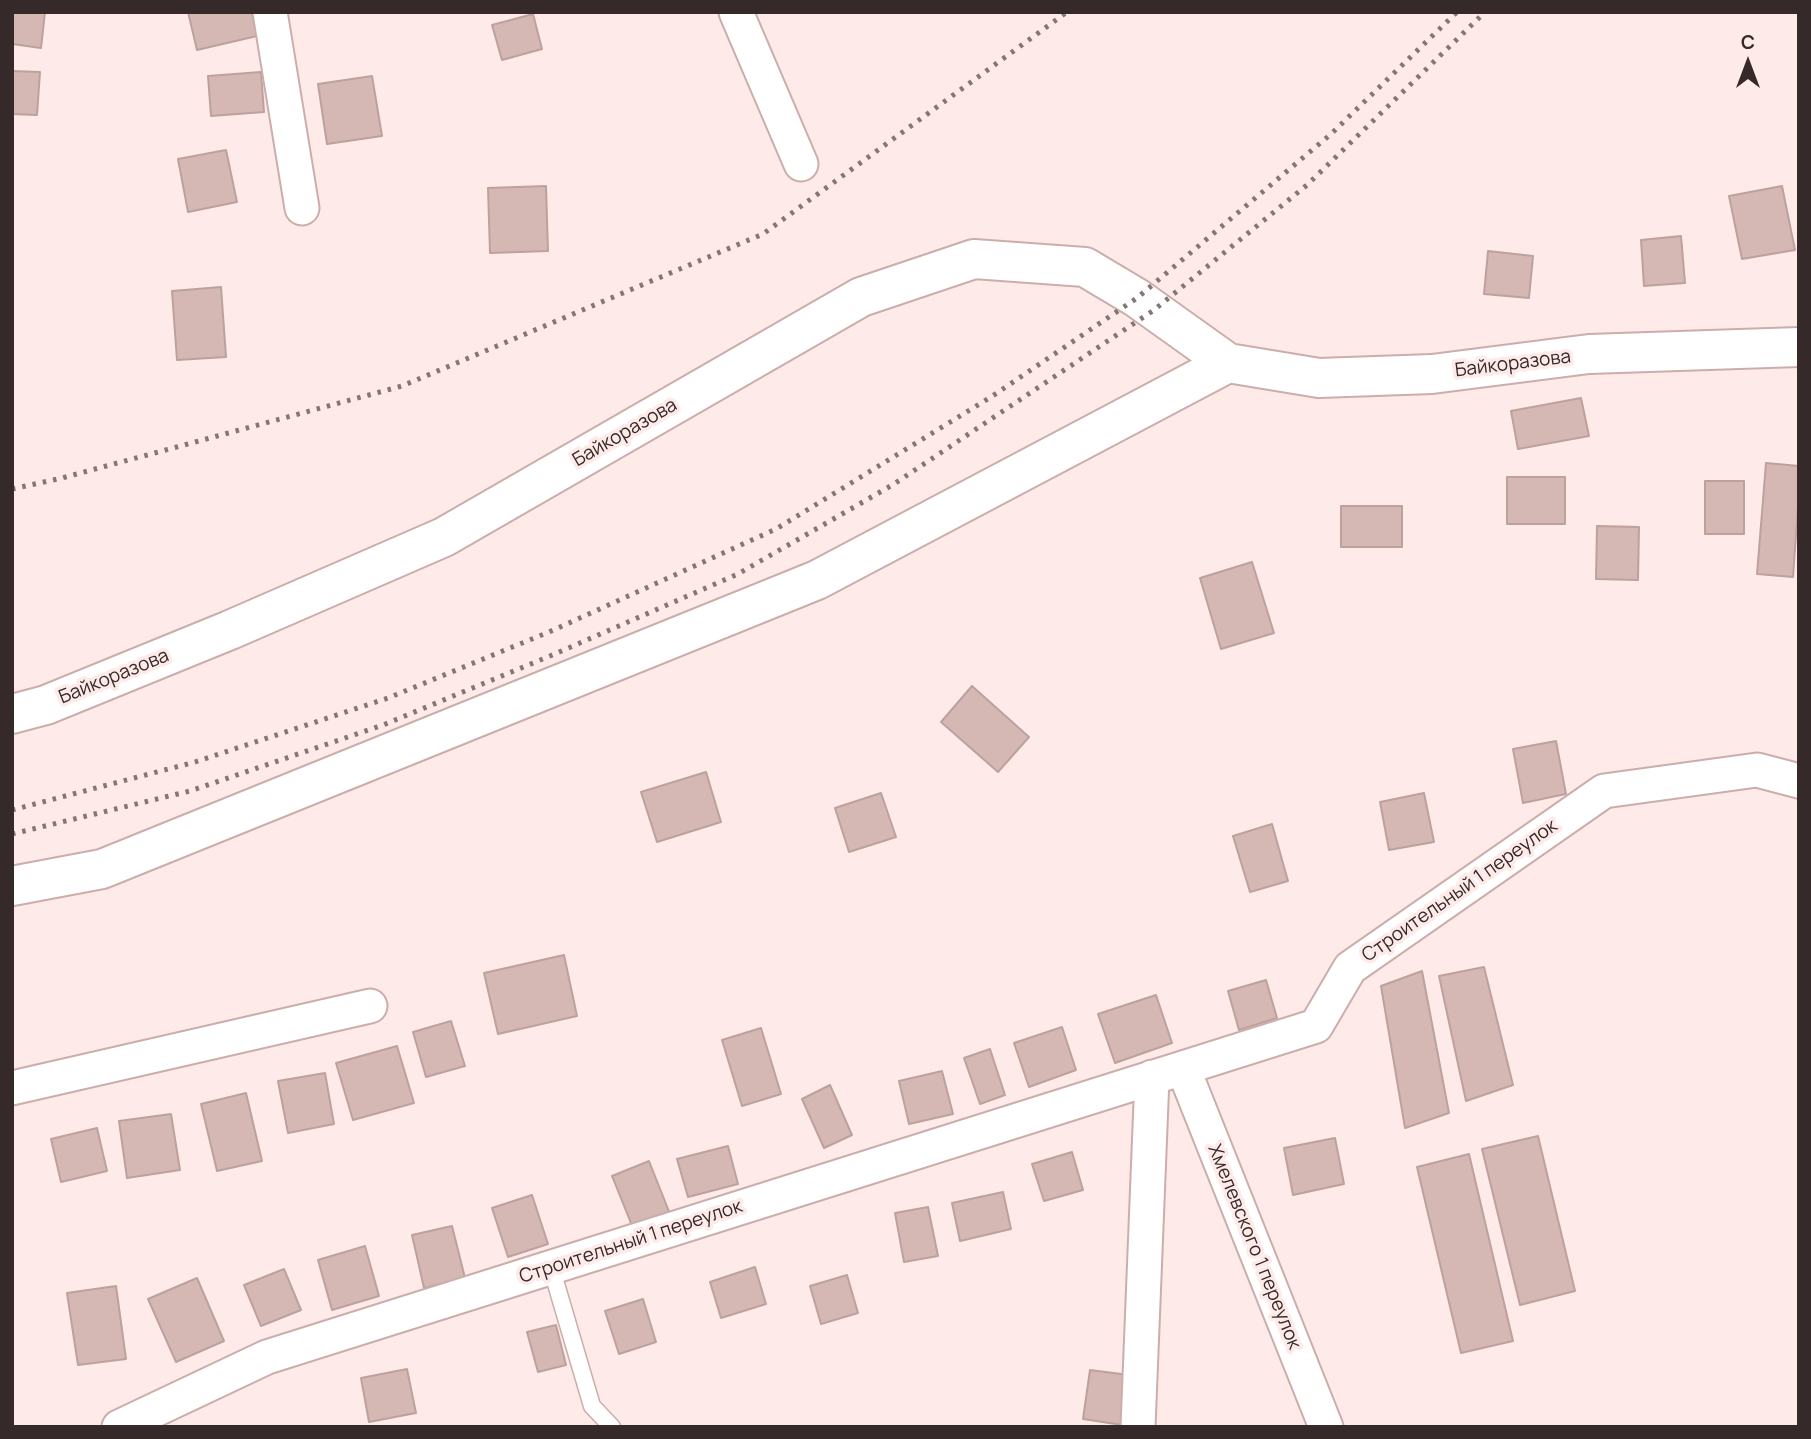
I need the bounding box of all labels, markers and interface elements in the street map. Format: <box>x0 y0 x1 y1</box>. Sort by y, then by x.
north arrow <box>1713 28 1783 98</box>
text: С <box>1741 29 1755 55</box>
street label: Байкоразова <box>1454 346 1572 382</box>
street label: Байкоразова <box>569 394 681 472</box>
street label: Байкоразова <box>56 645 172 709</box>
street label: Строительный 1 переулок <box>1358 815 1562 967</box>
street label: Хмелевского 1 переулок <box>1202 1141 1306 1353</box>
street label: Строительный 1 переулок <box>517 1195 745 1289</box>

